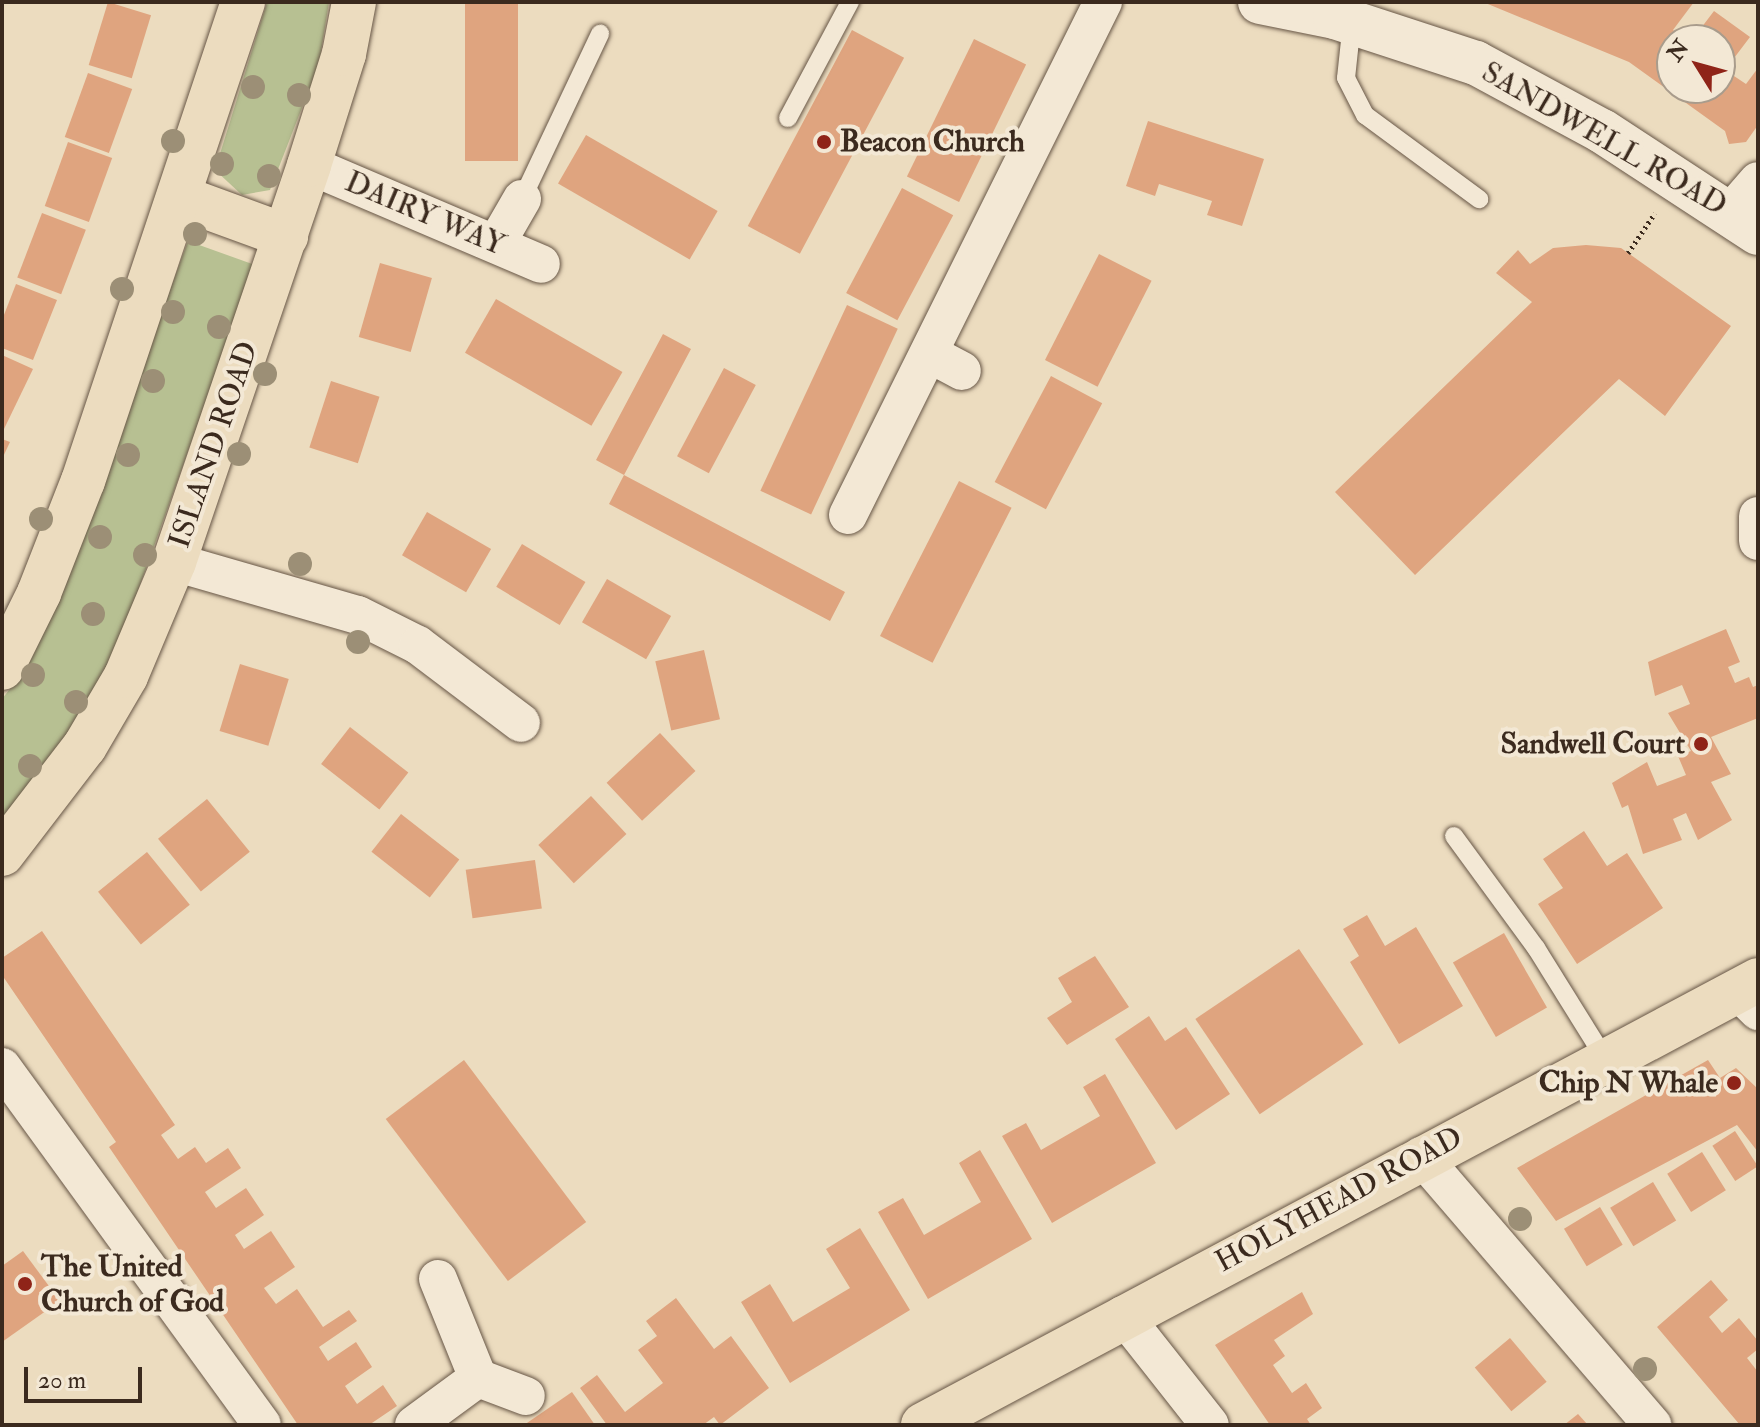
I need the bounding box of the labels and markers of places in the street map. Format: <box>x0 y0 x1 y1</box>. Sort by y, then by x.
place label: Beacon Church <box>840 124 1025 160</box>
marker: Beacon Church <box>815 133 833 151</box>
place label: Sandwell Court <box>1501 726 1685 762</box>
marker: Sandwell Court <box>1692 735 1710 753</box>
place label: Chip N Whale <box>1539 1065 1718 1101</box>
marker: Chip N Whale <box>1725 1074 1743 1092</box>
place label: The United Church of God <box>41 1249 224 1320</box>
marker: The United Church of God <box>16 1275 34 1293</box>

